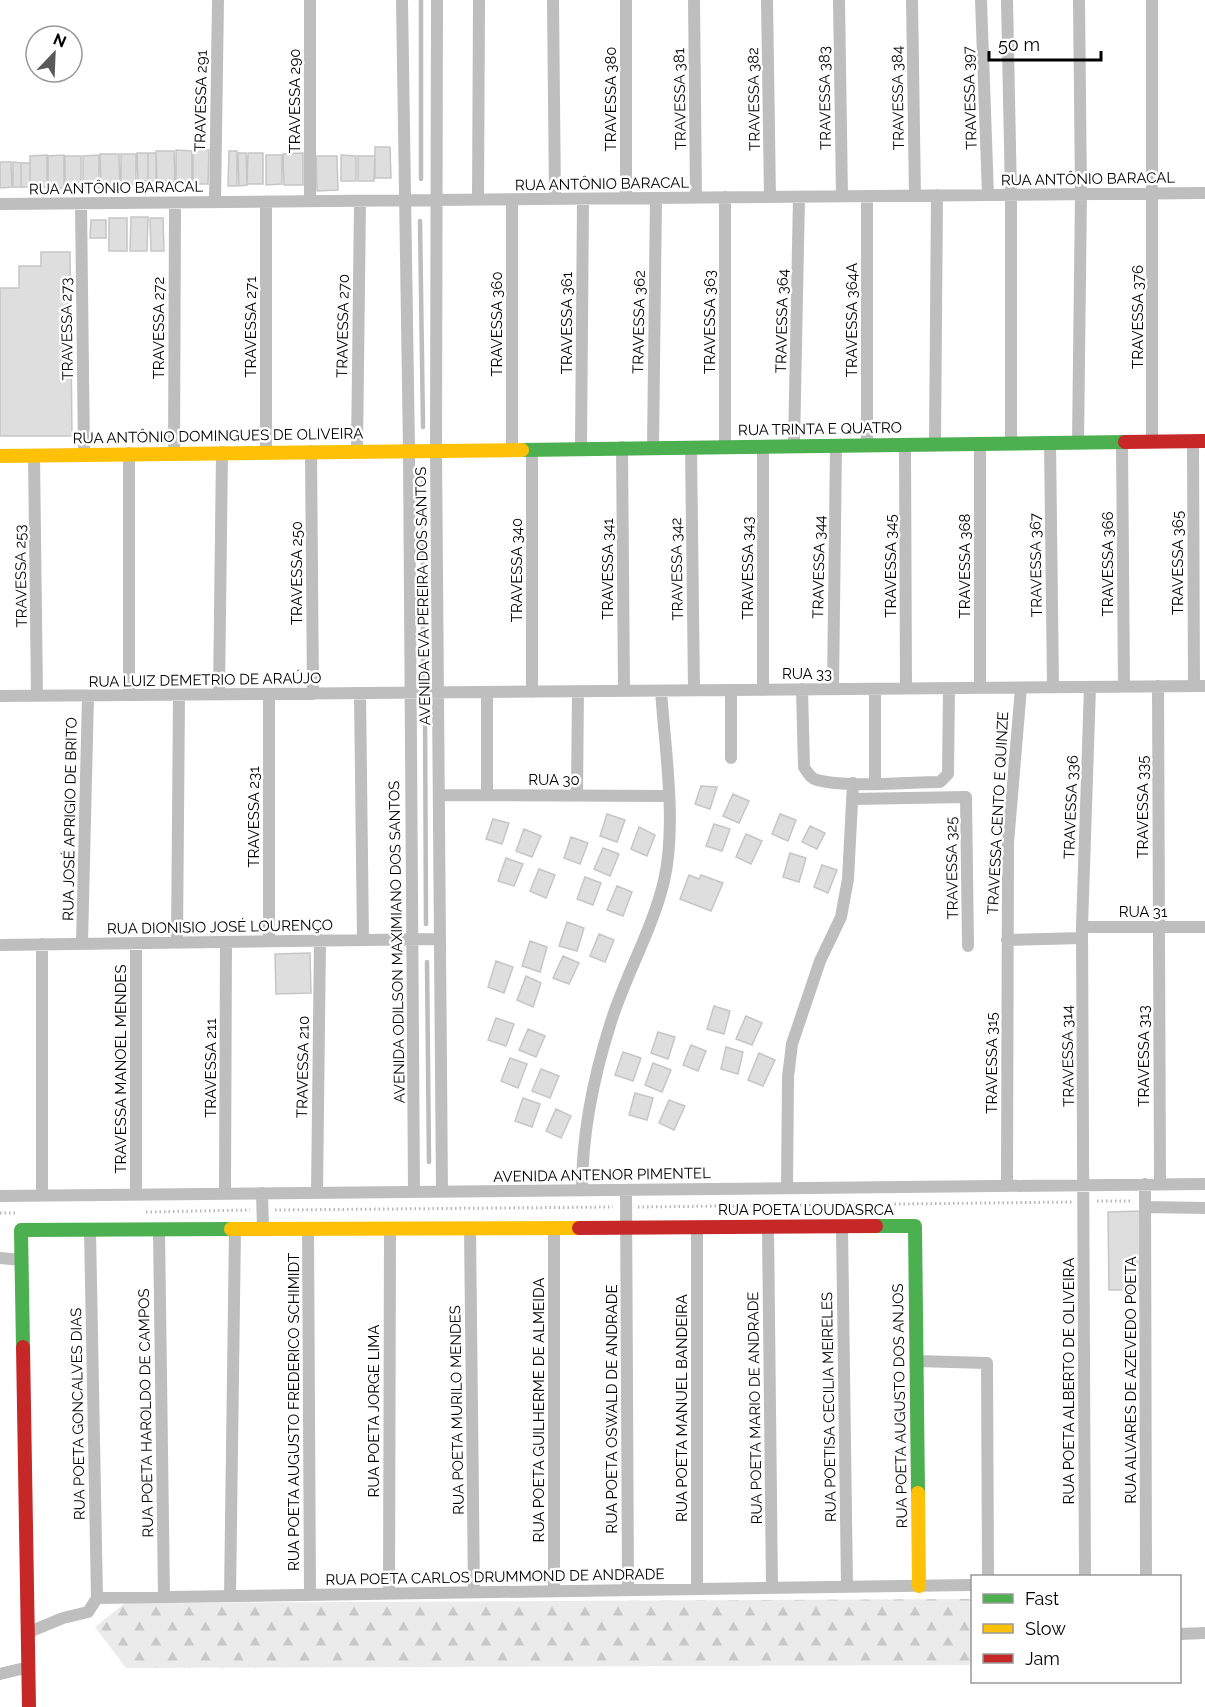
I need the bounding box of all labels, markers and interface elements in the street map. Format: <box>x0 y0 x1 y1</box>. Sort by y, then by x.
north arrow <box>24 24 84 84</box>
scale bar <box>989 24 1102 62</box>
text: N <box>50 30 69 52</box>
text: 50 m <box>998 34 1040 55</box>
street label: TRAVESSA 380 <box>602 46 620 152</box>
street label: TRAVESSA 383 <box>815 46 835 150</box>
street label: TRAVESSA 384 <box>888 46 908 150</box>
street label: TRAVESSA 397 <box>959 46 981 150</box>
street label: TRAVESSA 381 <box>670 47 690 150</box>
street label: TRAVESSA 382 <box>744 47 764 151</box>
street label: TRAVESSA 291 <box>191 49 211 152</box>
street label: TRAVESSA 290 <box>286 49 304 153</box>
street label: RUA ANTÔNIO BARACAL <box>1001 168 1176 190</box>
street label: RUA ANTÔNIO BARACAL <box>515 173 690 195</box>
street label: RUA ANTÔNIO BARACAL <box>29 177 204 199</box>
street label: TRAVESSA 364A <box>843 263 861 377</box>
street label: TRAVESSA 376 <box>1129 265 1147 369</box>
street label: TRAVESSA 364 <box>772 269 792 373</box>
street label: TRAVESSA 362 <box>629 270 649 374</box>
street label: TRAVESSA 363 <box>701 270 719 374</box>
street label: TRAVESSA 360 <box>488 271 506 377</box>
street label: TRAVESSA 361 <box>558 271 576 374</box>
street label: TRAVESSA 270 <box>333 274 353 378</box>
street label: TRAVESSA 271 <box>242 276 260 378</box>
street label: TRAVESSA 273 <box>57 277 77 381</box>
street label: TRAVESSA 272 <box>150 277 168 379</box>
street label: RUA TRINTA E QUATRO <box>738 419 902 439</box>
street label: RUA ANTÔNIO DOMINGUES DE OLIVEIRA <box>72 424 364 448</box>
street label: AVENIDA EVA PEREIRA DOS SANTOS <box>412 466 434 726</box>
street label: TRAVESSA 366 <box>1099 511 1117 617</box>
street label: TRAVESSA 365 <box>1169 511 1187 615</box>
street label: TRAVESSA 368 <box>956 513 974 618</box>
street label: TRAVESSA 367 <box>1026 513 1046 617</box>
street label: TRAVESSA 345 <box>882 514 900 618</box>
street label: TRAVESSA 344 <box>809 515 829 619</box>
street label: TRAVESSA 343 <box>739 516 757 620</box>
street label: TRAVESSA 342 <box>667 517 687 621</box>
street label: TRAVESSA 340 <box>508 518 526 622</box>
street label: TRAVESSA 341 <box>599 518 617 620</box>
street label: TRAVESSA 250 <box>288 521 306 625</box>
street label: TRAVESSA 253 <box>11 524 31 628</box>
street label: RUA 33 <box>782 665 832 683</box>
street label: RUA LUIZ DEMETRIO DE ARAÚJO <box>88 669 322 691</box>
street label: TRAVESSA CENTO E QUINZE <box>984 711 1012 915</box>
street label: RUA JOSÉ APRIGIO DE BRITO <box>59 717 81 921</box>
street label: TRAVESSA 336 <box>1060 755 1082 859</box>
street label: TRAVESSA 335 <box>1134 755 1152 859</box>
street label: TRAVESSA 231 <box>245 766 263 868</box>
street label: RUA 30 <box>528 771 580 789</box>
street label: AVENIDA ODILSON MAXIMIANO DOS SANTOS <box>385 780 409 1104</box>
street label: TRAVESSA 325 <box>942 816 962 920</box>
street label: RUA 31 <box>1119 903 1168 921</box>
street label: RUA DIONISIO JOSÉ LOURENÇO <box>107 916 333 938</box>
street label: TRAVESSA MANOEL MENDES <box>112 964 130 1174</box>
street label: TRAVESSA 314 <box>1058 1005 1078 1107</box>
street label: TRAVESSA 313 <box>1135 1005 1153 1107</box>
street label: TRAVESSA 315 <box>983 1012 1001 1114</box>
street label: TRAVESSA 210 <box>293 1016 313 1118</box>
street label: TRAVESSA 211 <box>202 1018 220 1118</box>
street label: AVENIDA ANTENOR PIMENTEL <box>493 1164 711 1186</box>
street label: RUA POETA LOUDASRCA <box>718 1201 894 1219</box>
street label: RUA POETA AUGUSTO FREDERICO SCHIMIDT <box>285 1253 303 1571</box>
street label: RUA ALVARES DE AZEVEDO POETA <box>1122 1256 1140 1504</box>
street label: RUA POETA ALBERTO DE OLIVEIRA <box>1060 1258 1078 1505</box>
street label: RUA POETA GUILHERME DE ALMEIDA <box>530 1278 548 1542</box>
street label: RUA POETA AUGUSTO DOS ANJOS <box>889 1283 911 1529</box>
street label: RUA POETA OSWALD DE ANDRADE <box>603 1284 621 1534</box>
street label: RUA POETA HAROLDO DE CAMPOS <box>135 1288 157 1538</box>
street label: RUA POETA MARIO DE ANDRADE <box>744 1291 766 1525</box>
street label: RUA POETISA CECILIA MEIRELES <box>818 1292 840 1522</box>
street label: RUA POETA MANUEL BANDEIRA <box>673 1294 691 1522</box>
street label: RUA POETA MURILO MENDES <box>446 1305 468 1515</box>
street label: RUA POETA GONCALVES DIAS <box>67 1308 89 1520</box>
street label: RUA POETA JORGE LIMA <box>365 1325 383 1497</box>
street label: RUA POETA CARLOS DRUMMOND DE ANDRADE <box>325 1565 665 1589</box>
legend <box>971 1575 1181 1683</box>
text: Fast <box>1025 1588 1059 1609</box>
text: Slow <box>1025 1618 1066 1639</box>
text: Jam <box>1025 1648 1060 1669</box>

